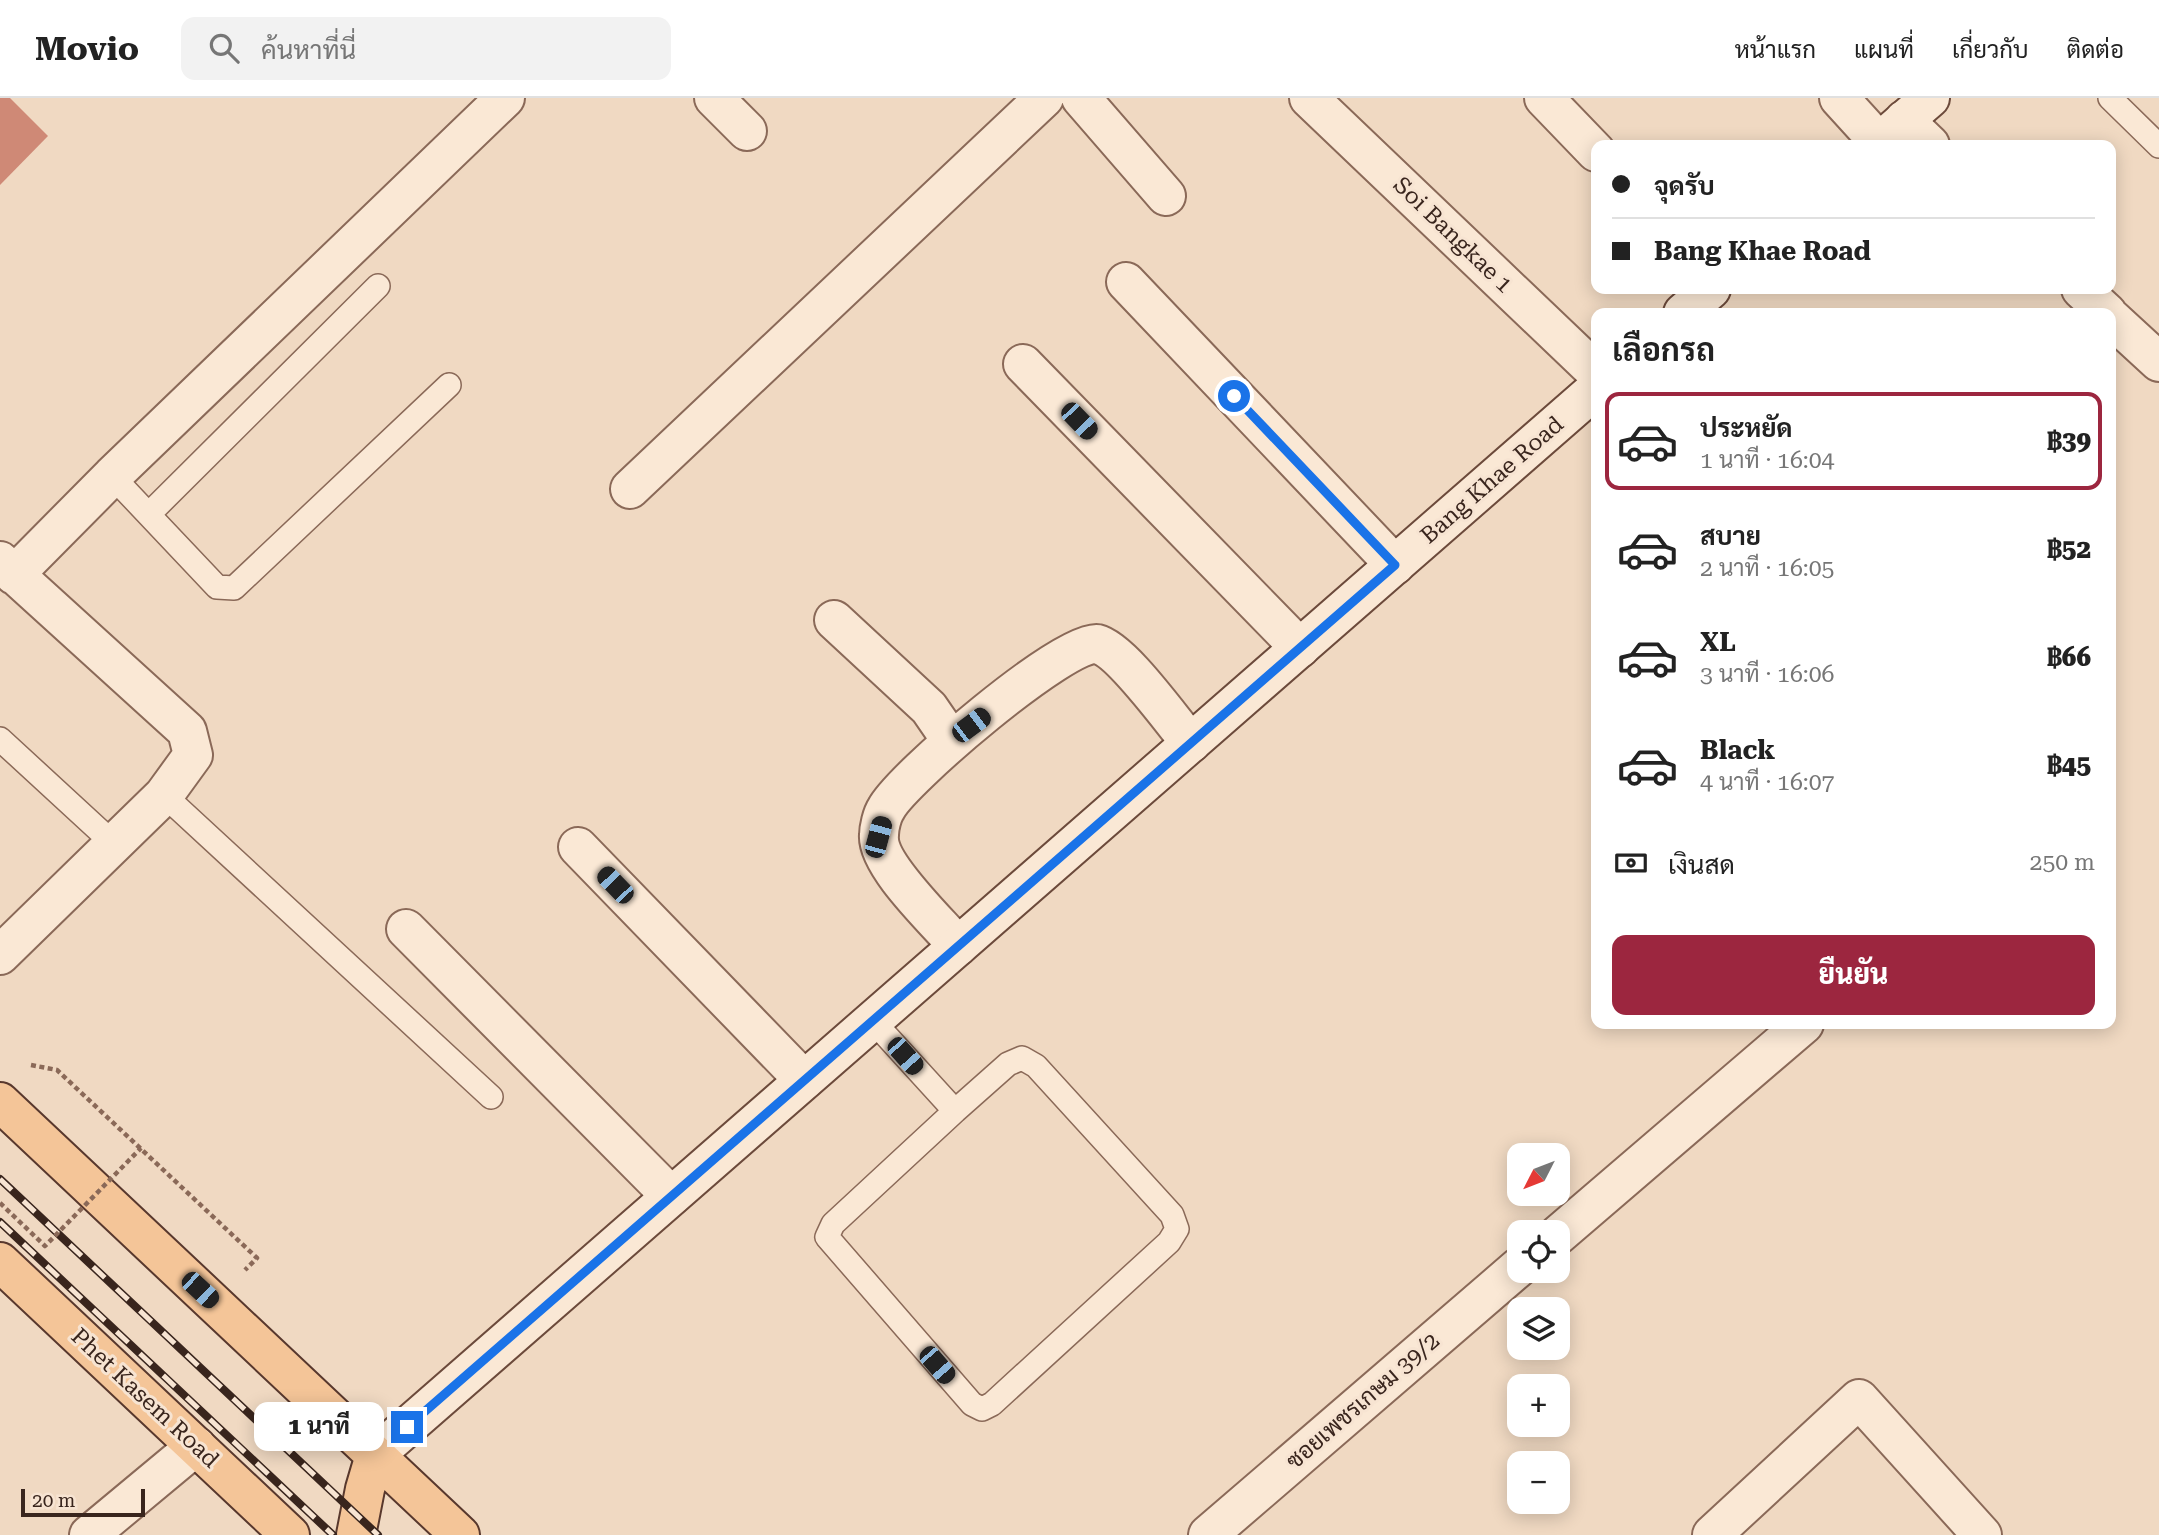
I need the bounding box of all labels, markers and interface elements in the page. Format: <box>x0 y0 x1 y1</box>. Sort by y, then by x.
search box <box>181 17 671 80</box>
text: Movio <box>35 29 139 68</box>
icon: search <box>205 29 243 67</box>
text: ค้นหาที่นี่ <box>261 35 356 65</box>
text: หน้าแรก <box>1735 36 1816 64</box>
text: แผนที่ <box>1854 36 1914 64</box>
text: เกี่ยวกับ <box>1952 36 2029 64</box>
text: ติดต่อ <box>2067 36 2124 64</box>
street label: Soi Bangkae 1 <box>1388 171 1518 299</box>
text: จุดรับ <box>1654 171 1715 201</box>
text: Bang Khae Road <box>1654 236 1871 266</box>
text: เลือกรถ <box>1612 331 1715 369</box>
route start <box>1218 380 1250 412</box>
car <box>1057 399 1102 443</box>
icon: car <box>1616 410 1679 473</box>
street label: Bang Khae Road <box>1415 411 1569 549</box>
text: ประหยัด <box>1700 413 1793 443</box>
text: ฿39 <box>2047 426 2091 456</box>
text: 1 นาที · 16:04 <box>1700 447 1835 474</box>
icon: car <box>1616 518 1679 581</box>
text: สบาย <box>1700 521 1761 551</box>
text: ฿52 <box>2047 534 2091 564</box>
text: 2 นาที · 16:05 <box>1700 555 1835 582</box>
icon: car <box>1616 626 1679 689</box>
text: XL <box>1700 627 1736 657</box>
text: ฿66 <box>2047 642 2091 672</box>
text: 3 นาที · 16:06 <box>1700 661 1835 688</box>
car <box>948 704 995 746</box>
icon: car <box>1616 734 1679 797</box>
text: Black <box>1700 735 1775 765</box>
text: ฿45 <box>2047 750 2091 780</box>
text: 4 นาที · 16:07 <box>1700 769 1835 796</box>
car <box>863 814 894 860</box>
icon: cash <box>1612 844 1650 882</box>
text: 250 m <box>2030 849 2095 876</box>
text: เงินสด <box>1668 850 1735 880</box>
car <box>593 863 638 907</box>
button: ยืนยัน <box>1612 935 2095 1015</box>
car <box>884 1033 927 1079</box>
north arrow <box>1507 1143 1570 1206</box>
map controls <box>1507 1143 1570 1514</box>
button: locate <box>1507 1220 1570 1283</box>
car <box>178 1268 223 1312</box>
button: layers <box>1507 1297 1570 1360</box>
street label: Phet Kasem Road <box>66 1323 225 1474</box>
street label: ซอยเพชรเกษม 39/2 <box>1281 1327 1445 1475</box>
car <box>916 1342 959 1388</box>
button: + <box>1507 1374 1570 1437</box>
callout: 1 นาที <box>253 1402 382 1452</box>
route end <box>391 1411 423 1443</box>
text: 1 นาที <box>288 1413 350 1440</box>
button: − <box>1507 1451 1570 1514</box>
scale bar <box>21 1486 145 1518</box>
text: 20 m <box>32 1489 75 1512</box>

